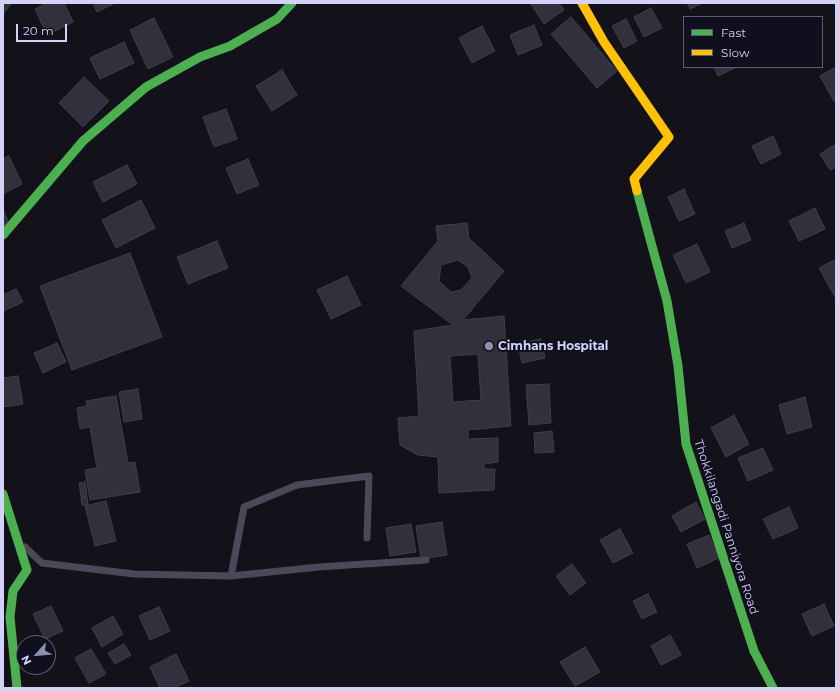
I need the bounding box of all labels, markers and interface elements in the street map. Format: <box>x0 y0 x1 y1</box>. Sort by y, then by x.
scale bar <box>18 16 69 42</box>
legend <box>683 16 823 68</box>
text: 20 m <box>23 23 54 38</box>
text: Fast <box>721 25 746 40</box>
text: Slow <box>721 45 750 60</box>
place label: Cimhans Hospital <box>498 339 608 353</box>
marker: Cimhans Hospital <box>483 340 495 352</box>
street label: Thokkilangadi Panniyora Road <box>691 438 761 616</box>
north arrow <box>16 635 56 675</box>
text: N <box>18 653 34 667</box>

